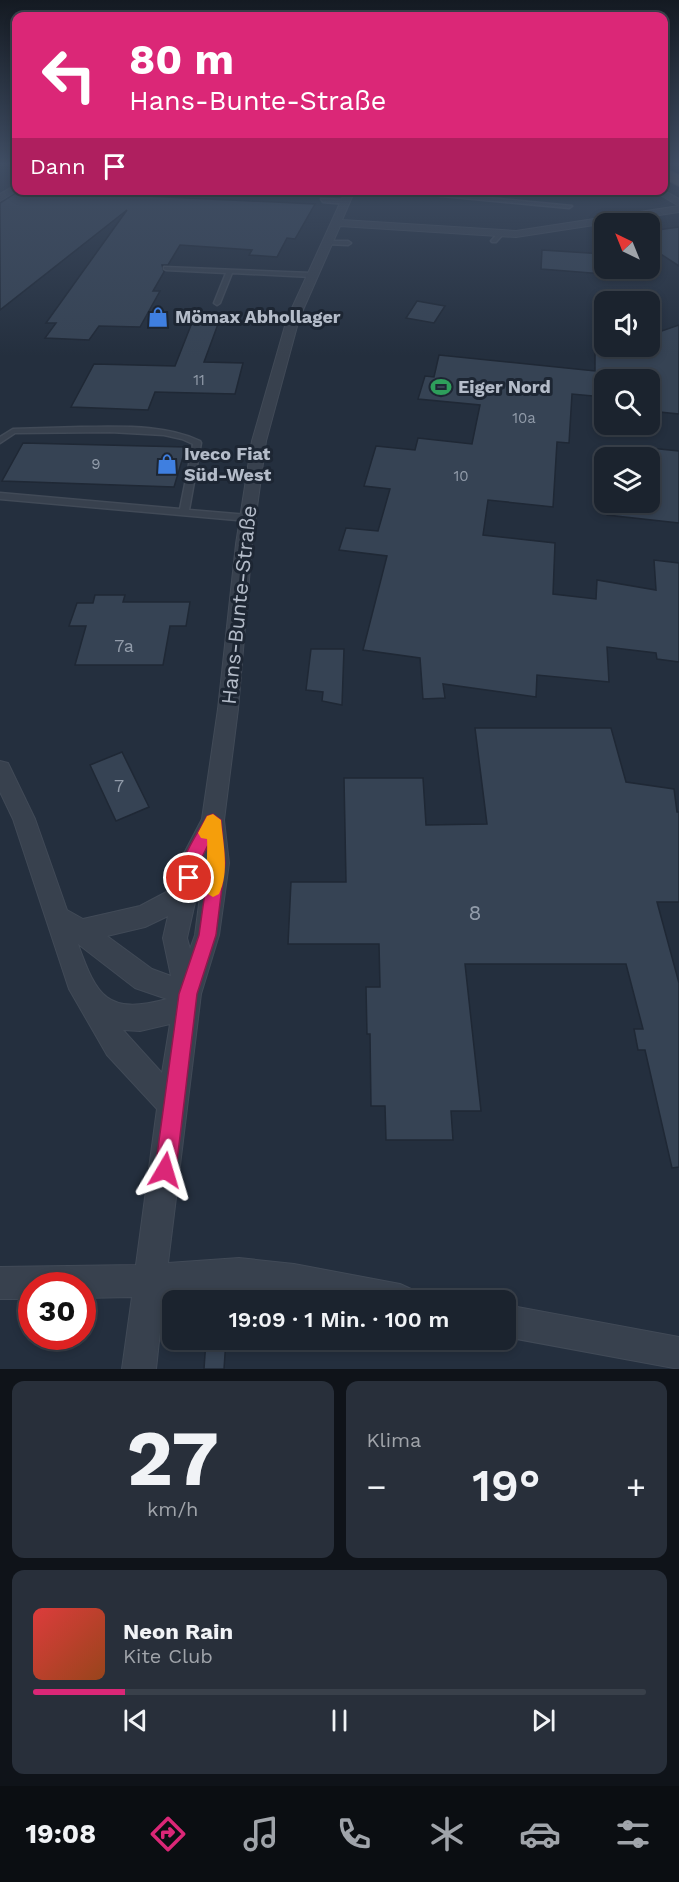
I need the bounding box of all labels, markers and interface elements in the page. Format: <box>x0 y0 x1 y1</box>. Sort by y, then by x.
text: 80 m <box>129 35 234 84</box>
icon: left <box>30 36 108 114</box>
text: Hans-Bunte-Straße <box>129 85 386 117</box>
icon: arrive <box>98 150 131 183</box>
text: Dann <box>30 154 86 179</box>
north arrow <box>594 213 660 279</box>
map controls <box>594 213 660 513</box>
button: sound <box>594 291 660 357</box>
shop icon: Mömax Abhollager <box>146 305 170 329</box>
place label: Mömax Abhollager <box>175 306 341 327</box>
button: search <box>594 369 660 435</box>
house number: 11 <box>193 371 205 389</box>
sports icon: Eiger Nord <box>429 375 453 399</box>
place label: Eiger Nord <box>458 376 551 397</box>
house number: 10a <box>512 409 536 427</box>
place label: Iveco Fiat Süd-West <box>184 443 272 485</box>
button: layers <box>594 447 660 513</box>
shop icon: Iveco Fiat Süd-West <box>155 452 179 476</box>
house number: 9 <box>91 455 101 473</box>
house number: 10 <box>453 467 469 485</box>
street label: Hans-Bunte-Straße <box>216 504 261 706</box>
house number: 7a <box>114 635 134 656</box>
house number: 7 <box>114 775 124 796</box>
pin <box>163 852 214 903</box>
icon: arrive <box>172 861 205 894</box>
house number: 8 <box>469 900 481 925</box>
position arrow <box>133 1138 197 1202</box>
speed limit sign: 30 <box>18 1272 96 1350</box>
text: 19:09 · 1 Min. · 100 m <box>229 1307 449 1332</box>
text: 27 <box>127 1412 219 1504</box>
text: Klima <box>367 1428 421 1452</box>
text: 19° <box>472 1459 540 1512</box>
text: − <box>367 1467 386 1506</box>
text: + <box>626 1467 646 1506</box>
text: km/h <box>147 1497 199 1521</box>
text: Neon Rain <box>123 1619 233 1644</box>
text: Kite Club <box>123 1644 213 1668</box>
icon: previous <box>119 1704 152 1737</box>
icon: pause <box>323 1704 356 1737</box>
icon: next <box>527 1704 560 1737</box>
icon: directions <box>147 1813 189 1855</box>
icon: music <box>240 1813 282 1855</box>
icon: phone <box>333 1813 375 1855</box>
icon: climate <box>426 1813 468 1855</box>
icon: car <box>519 1813 561 1855</box>
icon: filters <box>612 1813 654 1855</box>
text: 19:08 <box>25 1818 96 1850</box>

